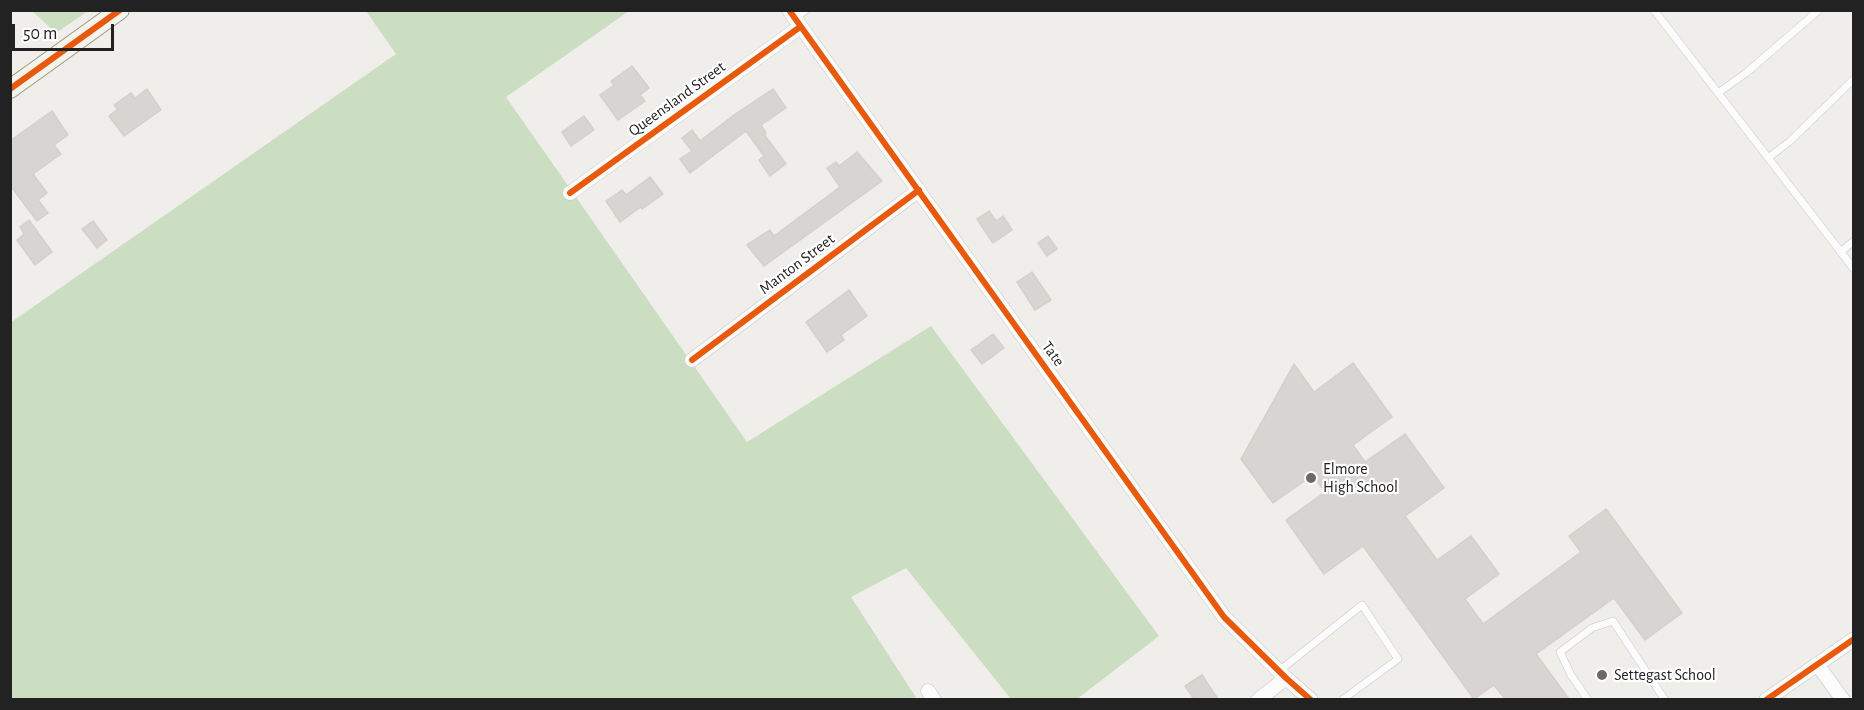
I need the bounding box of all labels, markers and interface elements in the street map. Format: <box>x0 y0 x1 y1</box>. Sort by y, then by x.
scale bar <box>15 12 117 50</box>
text: 50 m <box>23 25 57 43</box>
street label: Queensland Street <box>625 57 729 141</box>
street label: Manton Street <box>756 230 838 298</box>
street label: Tate <box>1037 338 1069 370</box>
place label: Elmore High School <box>1323 459 1398 497</box>
marker: Elmore High School <box>1304 471 1318 485</box>
place label: Settegast School <box>1614 665 1716 685</box>
marker: Settegast School <box>1595 668 1609 682</box>

